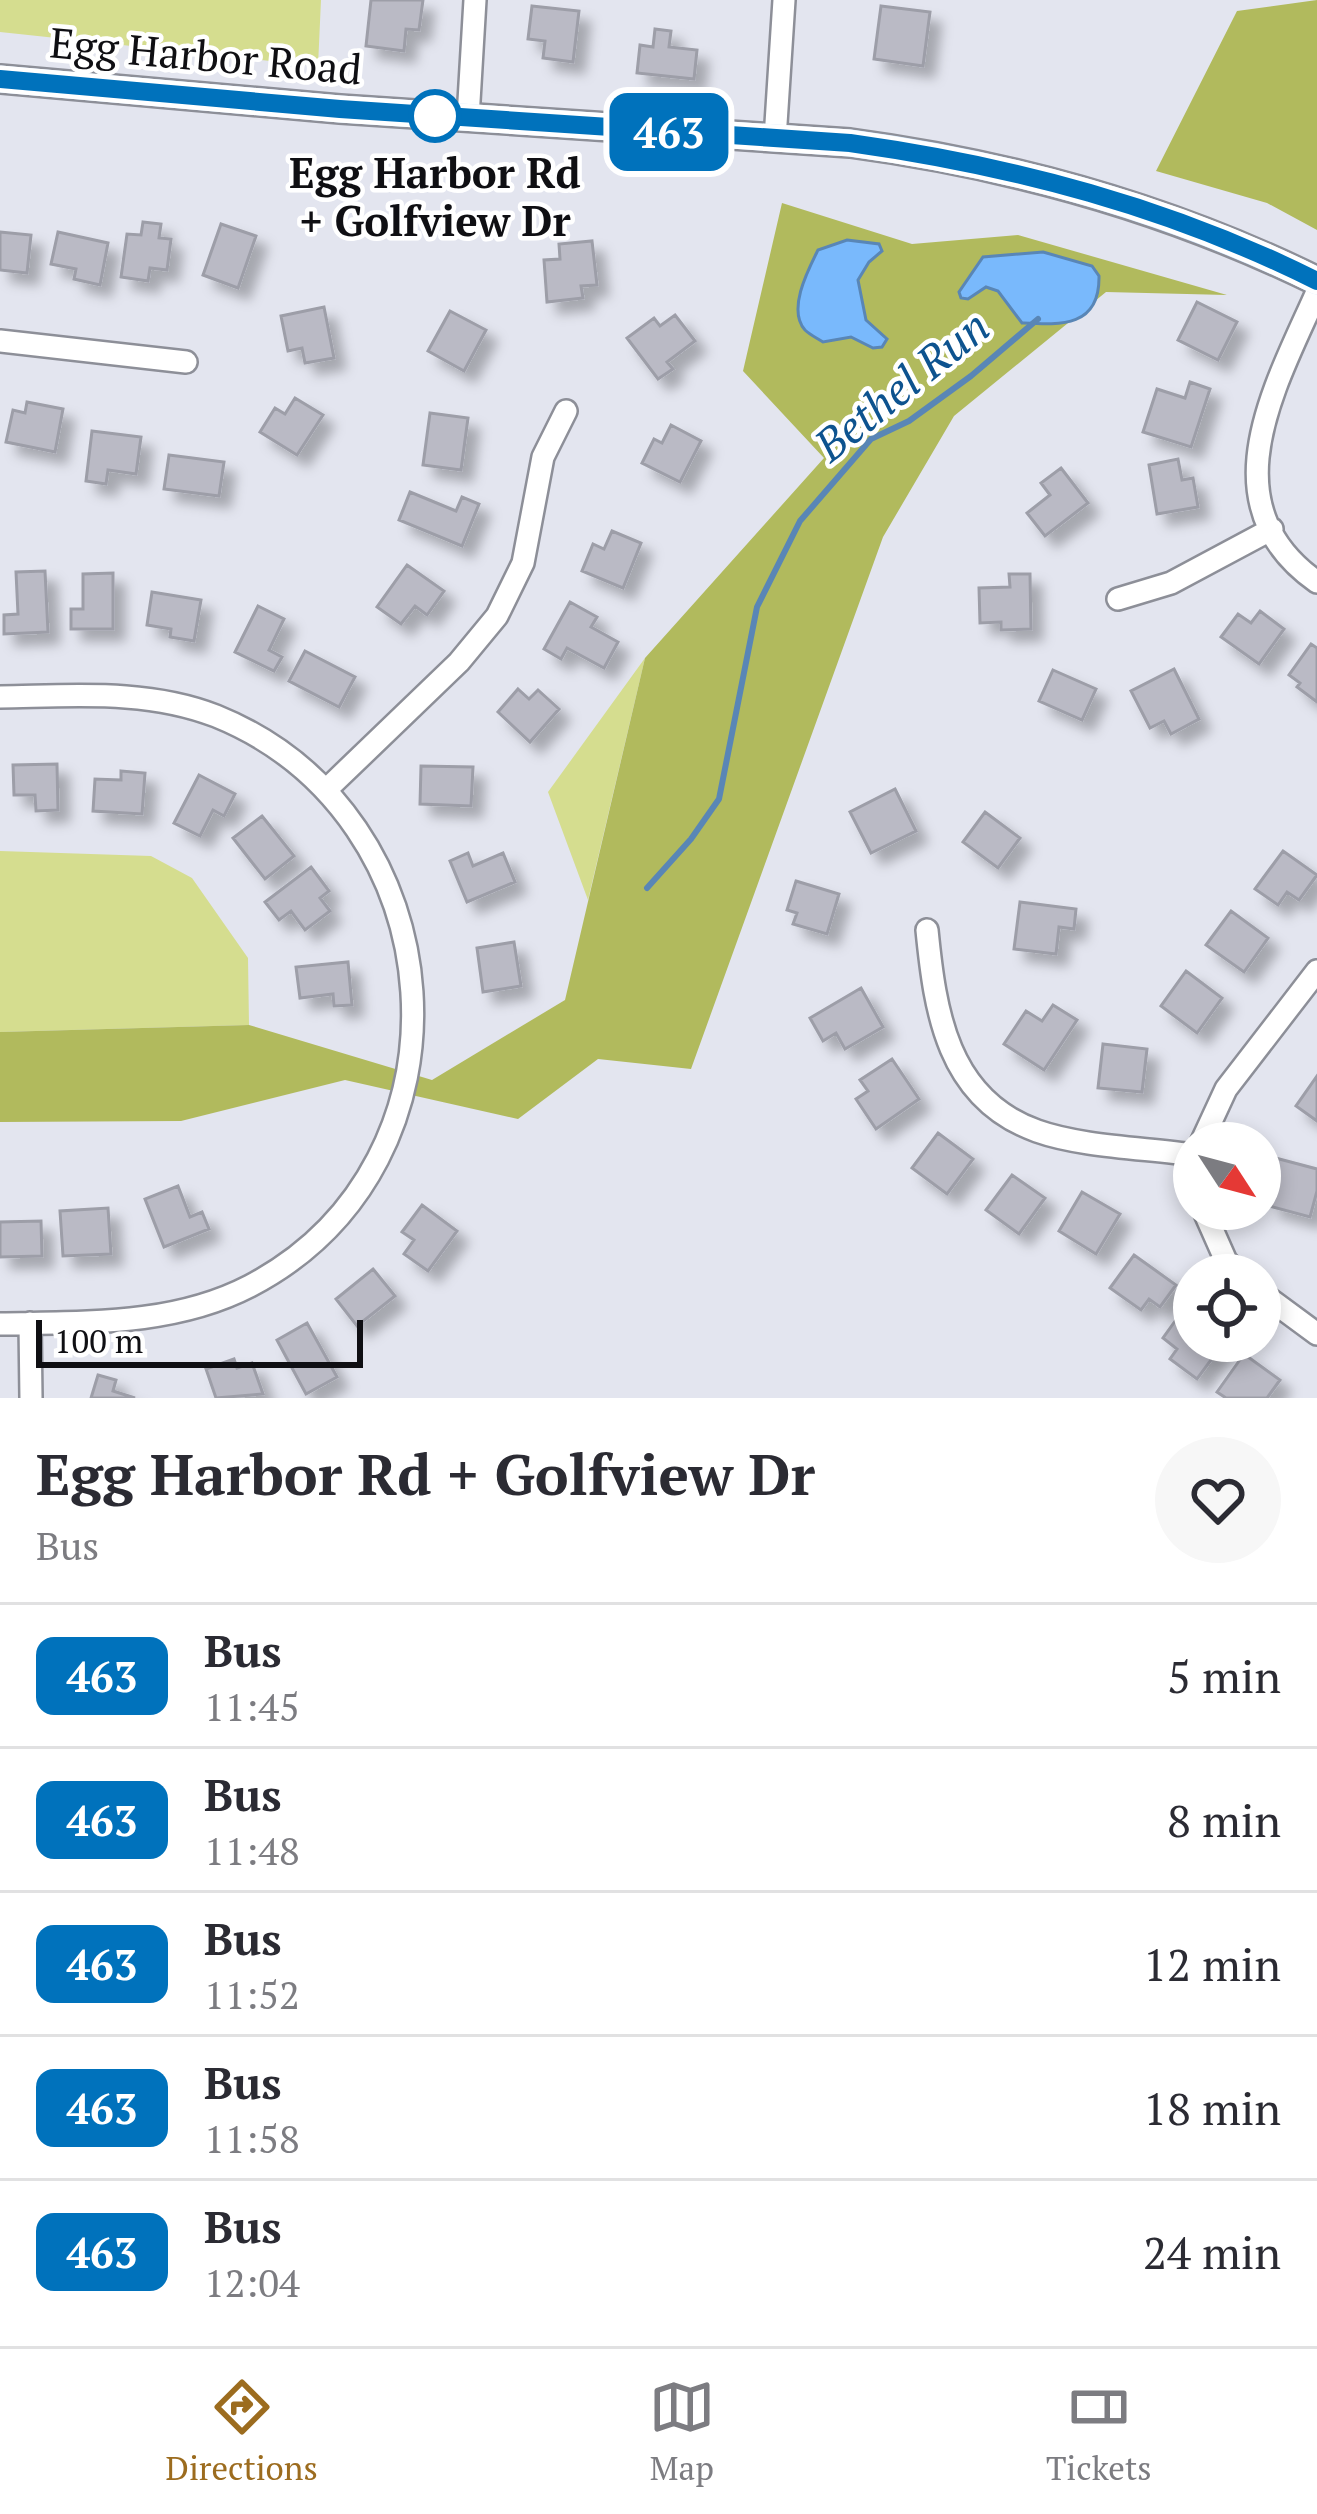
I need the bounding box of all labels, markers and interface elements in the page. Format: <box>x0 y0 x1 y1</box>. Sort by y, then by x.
street label: Egg Harbor Road <box>48 13 364 97</box>
marker: Egg Harbor Rd + Golfview Dr <box>410 91 460 141</box>
line badge: 463 <box>600 93 738 171</box>
text: 463 <box>633 104 705 160</box>
place label: Egg Harbor Rd + Golfview Dr <box>289 144 581 248</box>
water label: Bethel Run <box>800 296 1001 475</box>
north arrow <box>1173 1122 1281 1230</box>
map controls <box>1173 1122 1281 1362</box>
button: locate <box>1173 1254 1281 1362</box>
scale bar <box>36 1314 363 1367</box>
text: 100 m <box>54 1319 143 1362</box>
text: Egg Harbor Rd + Golfview Dr <box>36 1436 815 1511</box>
button: heart <box>1155 1437 1281 1563</box>
text: Bus <box>36 1519 99 1571</box>
text: Bus <box>204 1620 282 1680</box>
text: 5 min <box>1167 1646 1281 1706</box>
text: 463 <box>66 1648 138 1704</box>
text: 11:45 <box>204 1680 300 1732</box>
text: Bus <box>204 1764 282 1824</box>
text: 8 min <box>1167 1790 1281 1850</box>
text: 463 <box>66 1792 138 1848</box>
text: 11:48 <box>204 1824 300 1876</box>
text: Bus <box>204 1908 282 1968</box>
text: 12 min <box>1143 1934 1281 1994</box>
text: 463 <box>66 1936 138 1992</box>
text: 11:52 <box>204 1968 300 2020</box>
text: Bus <box>204 2052 282 2112</box>
text: 18 min <box>1143 2078 1281 2138</box>
text: 463 <box>66 2080 138 2136</box>
text: 11:58 <box>204 2112 300 2164</box>
text: Bus <box>204 2196 282 2256</box>
text: 24 min <box>1143 2222 1281 2282</box>
text: 463 <box>66 2224 138 2280</box>
text: 12:04 <box>204 2256 300 2308</box>
tab: Directions <box>166 2374 318 2489</box>
tab: Map <box>649 2374 715 2489</box>
tab: Tickets <box>1046 2374 1151 2489</box>

